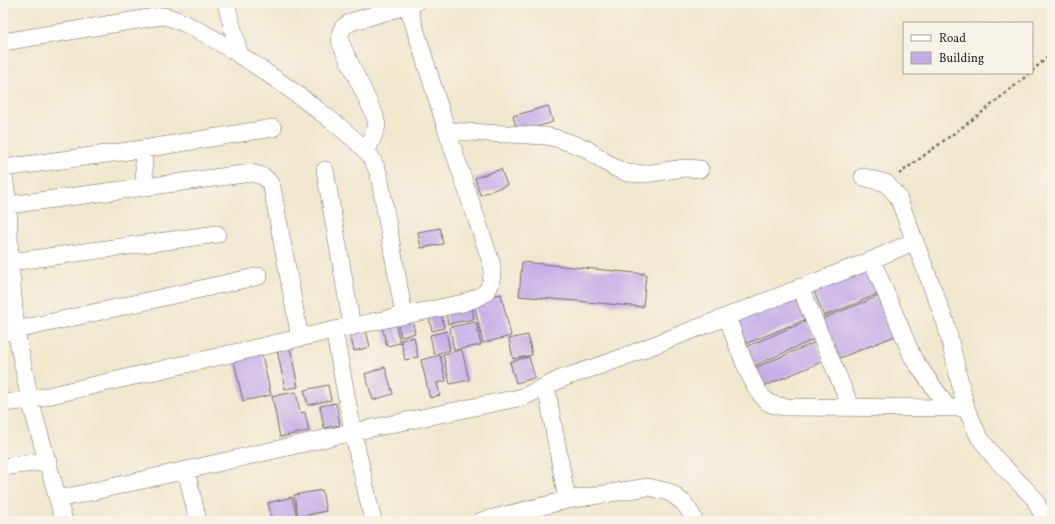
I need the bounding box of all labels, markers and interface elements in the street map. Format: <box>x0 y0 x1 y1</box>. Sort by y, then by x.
legend <box>903 22 1033 74</box>
text: Road <box>939 31 966 47</box>
text: Building <box>939 51 984 67</box>

